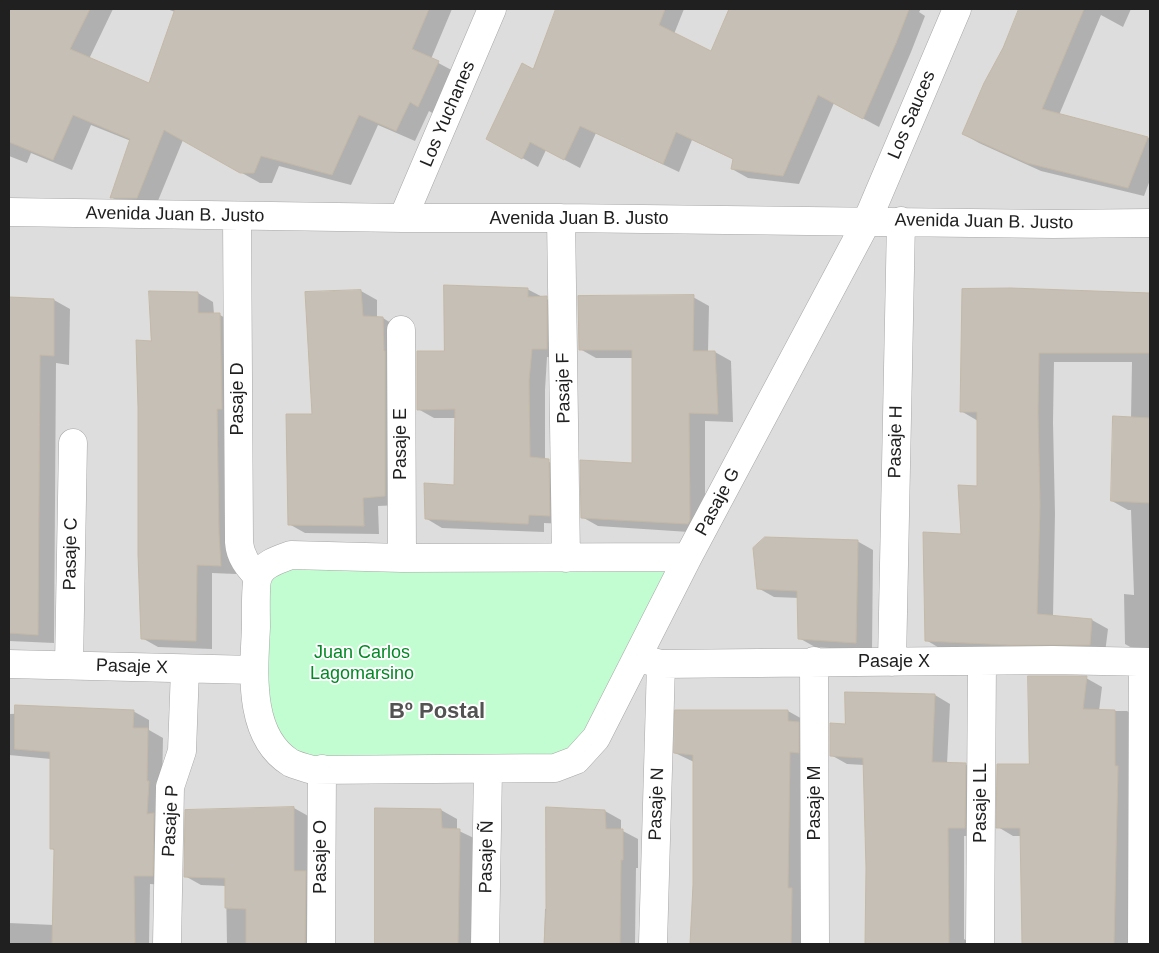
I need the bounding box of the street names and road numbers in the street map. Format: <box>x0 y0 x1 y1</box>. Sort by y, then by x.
street label: Los Yuchanes <box>416 58 480 170</box>
street label: Los Sauces <box>884 67 940 163</box>
street label: Avenida Juan B. Justo <box>85 203 265 227</box>
street label: Avenida Juan B. Justo <box>490 208 668 230</box>
street label: Avenida Juan B. Justo <box>894 210 1074 234</box>
street label: Pasaje F <box>553 352 575 424</box>
street label: Pasaje D <box>227 362 249 436</box>
street label: Pasaje H <box>885 405 907 479</box>
street label: Pasaje E <box>390 408 412 480</box>
street label: Pasaje G <box>691 464 745 540</box>
street label: Pasaje C <box>60 517 82 591</box>
street label: Pasaje X <box>858 651 930 673</box>
street label: Pasaje X <box>96 655 168 679</box>
street label: Pasaje LL <box>970 763 992 843</box>
street label: Pasaje M <box>804 765 826 841</box>
street label: Pasaje N <box>645 767 669 841</box>
street label: Pasaje P <box>158 784 184 858</box>
street label: Pasaje O <box>310 820 332 894</box>
street label: Pasaje Ñ <box>476 820 498 894</box>

